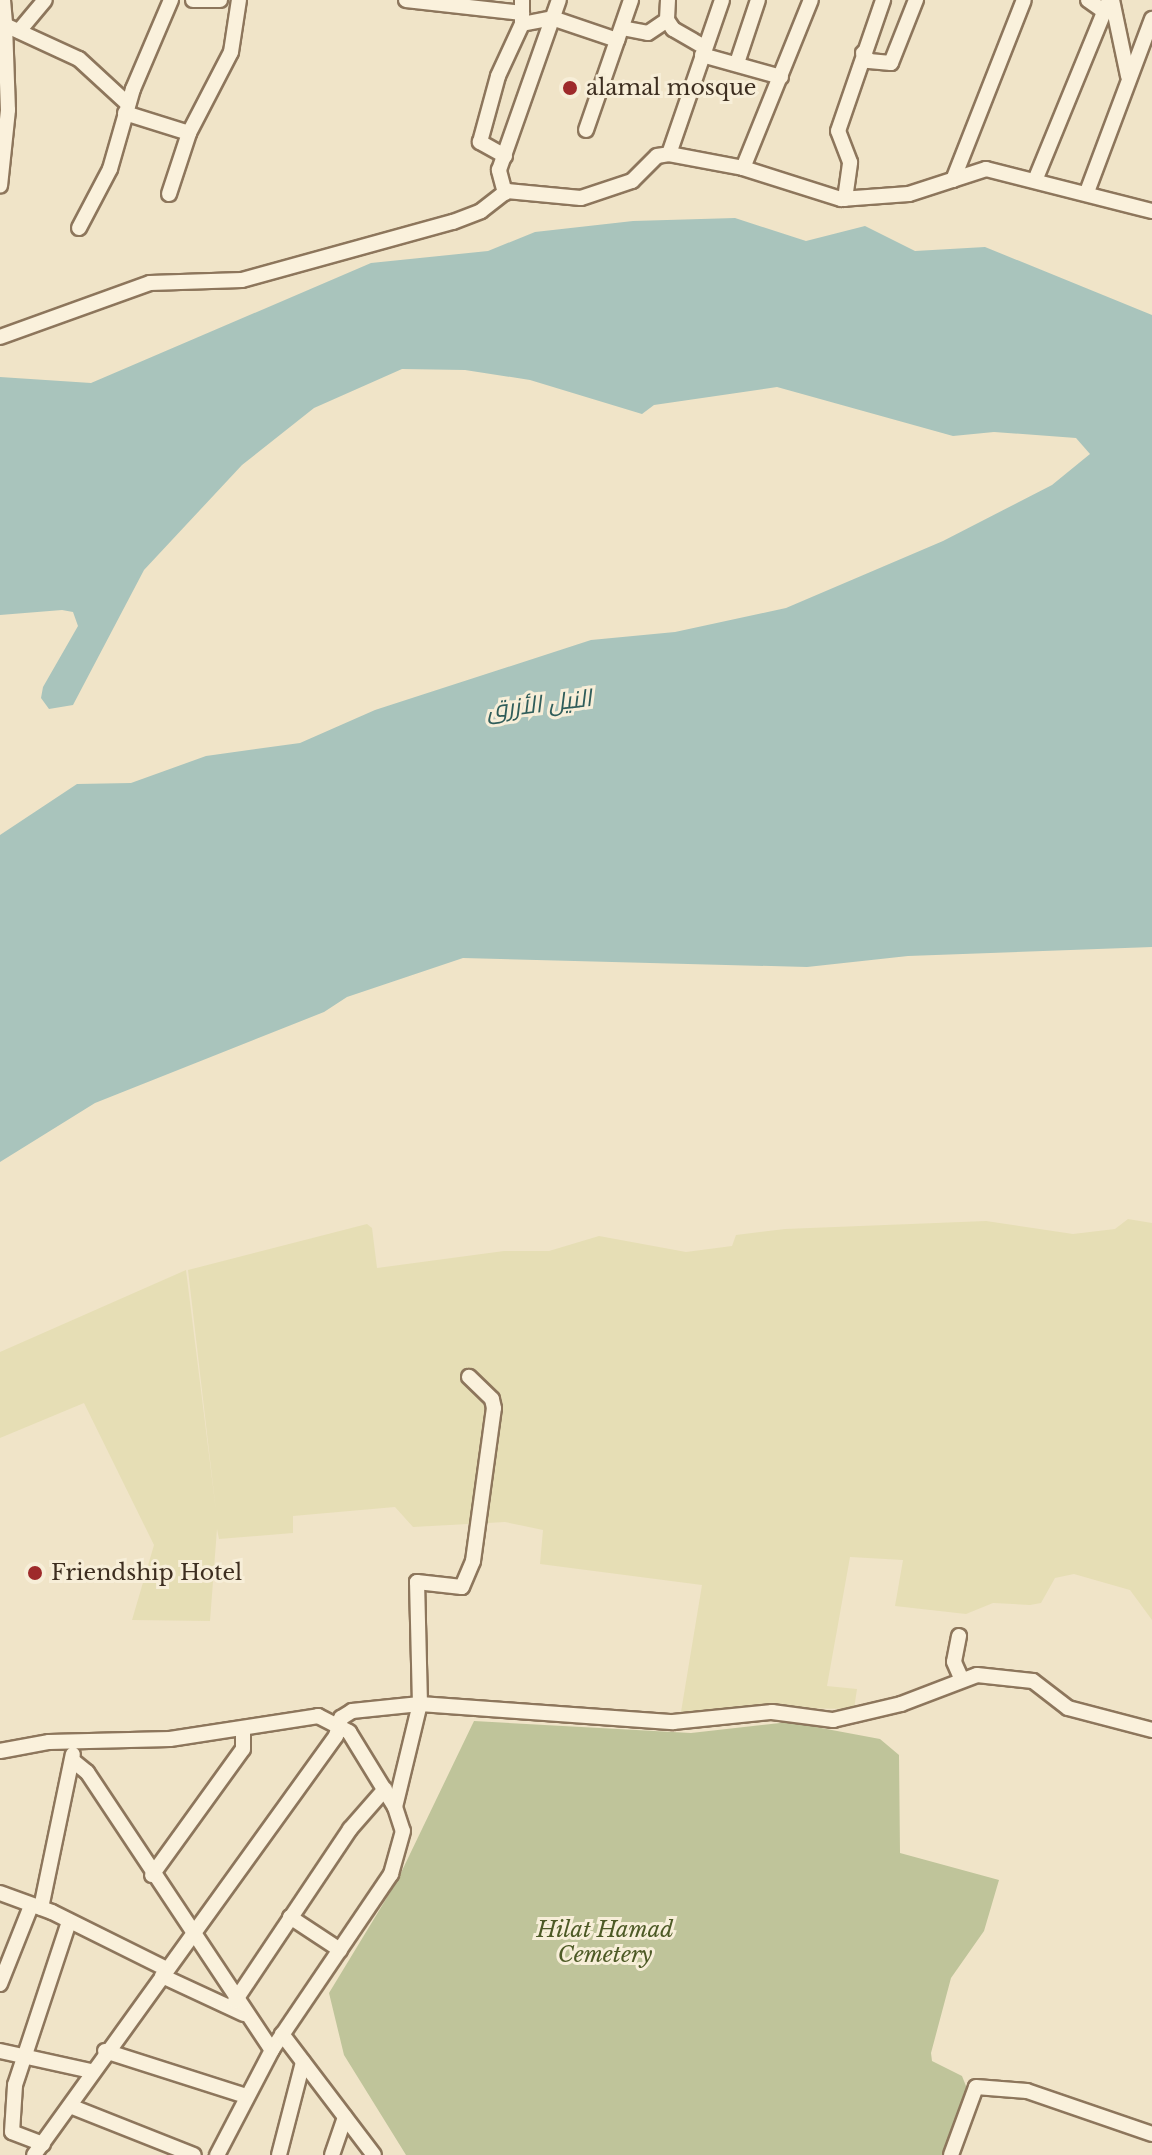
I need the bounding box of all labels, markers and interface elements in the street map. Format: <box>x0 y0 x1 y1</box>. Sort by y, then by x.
place label: alamal mosque <box>586 75 756 101</box>
marker: alamal mosque <box>561 79 579 97</box>
water label: النيل الأزرق <box>485 683 593 725</box>
place label: Friendship Hotel <box>51 1560 242 1586</box>
marker: Friendship Hotel <box>26 1564 44 1582</box>
park label: Hilat Hamad Cemetery <box>536 1916 674 1968</box>

